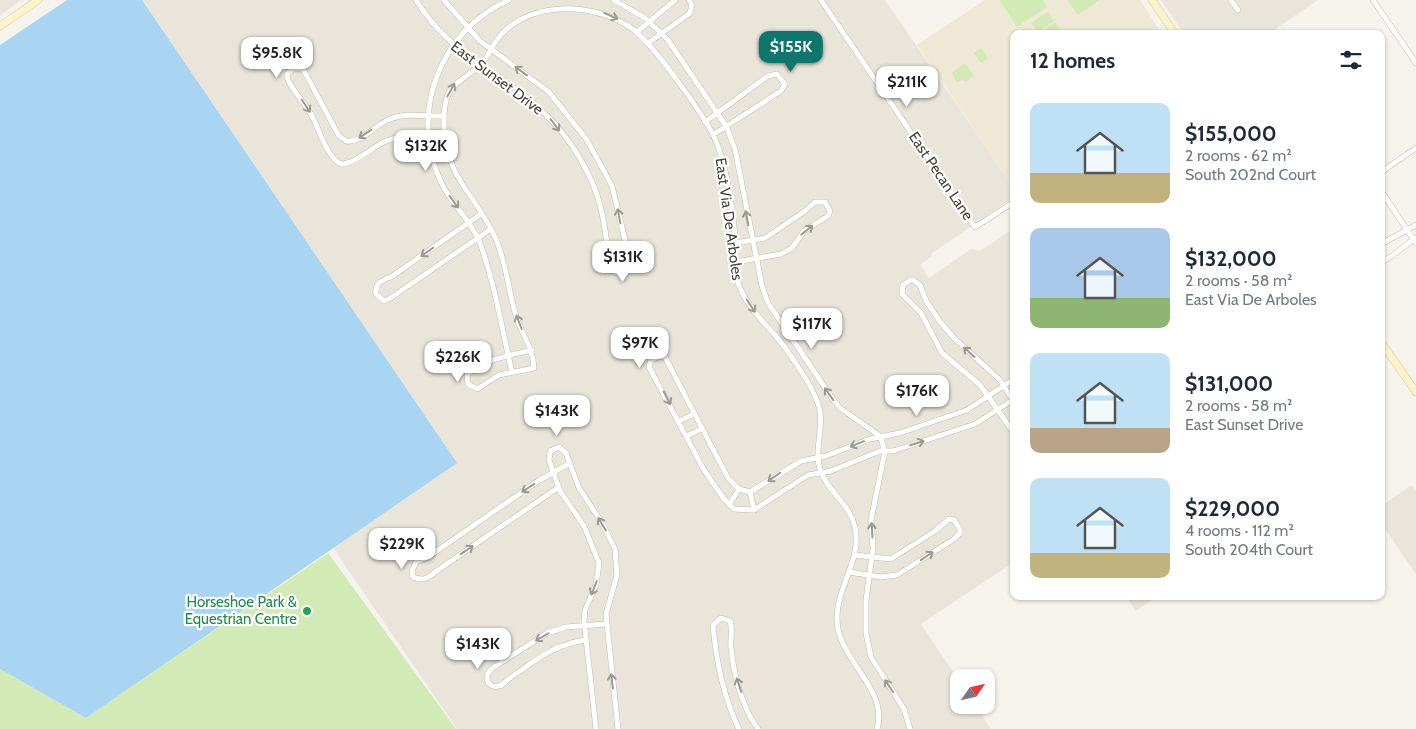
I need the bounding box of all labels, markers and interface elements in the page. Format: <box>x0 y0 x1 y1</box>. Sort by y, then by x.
one-way arrow <box>603 12 618 21</box>
pin: $155K <box>756 30 826 73</box>
pin: $95.8K <box>236 36 318 79</box>
street label: East Sunset Drive <box>447 37 547 119</box>
text: $155K <box>770 37 812 56</box>
text: $95.8K <box>252 43 302 62</box>
icon: filters <box>1337 46 1365 74</box>
text: 12 homes <box>1030 48 1115 73</box>
one-way arrow <box>514 66 528 76</box>
pin: $211K <box>872 66 942 108</box>
text: $211K <box>887 72 927 91</box>
one-way arrow <box>446 83 456 98</box>
one-way arrow <box>300 99 311 113</box>
one-way arrow <box>549 118 560 131</box>
text: $155,000 <box>1185 121 1277 146</box>
icon: home <box>1070 123 1130 183</box>
street label: East Pecan Lane <box>905 128 977 224</box>
one-way arrow <box>358 129 372 139</box>
pin: $132K <box>391 130 461 172</box>
text: $132K <box>405 136 447 155</box>
text: 2 rooms · 62 m² <box>1185 146 1292 165</box>
street label: East Via De Arboles <box>711 157 747 281</box>
text: South 202nd Court <box>1185 165 1316 184</box>
one-way arrow <box>449 195 459 209</box>
one-way arrow <box>614 209 624 225</box>
one-way arrow <box>742 211 752 227</box>
one-way arrow <box>800 224 813 235</box>
pin: $131K <box>588 240 658 283</box>
text: $132,000 <box>1185 246 1277 271</box>
one-way arrow <box>420 247 434 257</box>
text: $131K <box>603 247 643 266</box>
icon: home <box>1070 248 1130 308</box>
text: 2 rooms · 58 m² <box>1185 271 1292 290</box>
text: East Via De Arboles <box>1185 290 1317 309</box>
one-way arrow <box>745 299 756 313</box>
pin: $117K <box>777 308 847 350</box>
text: $117K <box>792 314 832 333</box>
one-way arrow <box>514 315 523 330</box>
pin: $97K <box>610 326 670 369</box>
text: $97K <box>622 333 658 352</box>
pin: $226K <box>423 340 493 383</box>
one-way arrow <box>962 346 975 358</box>
text: $226K <box>435 347 481 366</box>
text: $131,000 <box>1185 371 1273 396</box>
icon: home <box>1070 373 1130 433</box>
pin: $176K <box>882 374 952 417</box>
text: $176K <box>896 381 938 400</box>
one-way arrow <box>824 387 834 401</box>
one-way arrow <box>662 390 672 405</box>
pin: $143K <box>522 394 592 437</box>
text: 2 rooms · 58 m² <box>1185 396 1292 415</box>
text: $143K <box>535 401 579 420</box>
text: East Sunset Drive <box>1185 415 1303 434</box>
one-way arrow <box>909 438 925 448</box>
one-way arrow <box>850 440 865 449</box>
one-way arrow <box>767 472 781 482</box>
one-way arrow <box>522 483 536 493</box>
text: $229,000 <box>1185 496 1280 521</box>
icon: home <box>1070 498 1130 558</box>
one-way arrow <box>597 517 607 531</box>
text: 4 rooms · 112 m² <box>1185 521 1294 540</box>
one-way arrow <box>867 522 876 538</box>
pin: $229K <box>367 528 437 570</box>
text: $229K <box>379 534 425 553</box>
text: South 204th Court <box>1185 540 1313 559</box>
one-way arrow <box>460 544 474 555</box>
one-way arrow <box>920 551 934 561</box>
one-way arrow <box>588 580 598 595</box>
place label: Horseshoe Park & Equestrian Centre <box>185 593 297 628</box>
marker: Horseshoe Park & Equestrian Centre <box>301 605 313 617</box>
pin: $143K <box>443 628 513 670</box>
one-way arrow <box>534 632 549 642</box>
text: $143K <box>456 634 500 653</box>
north arrow <box>950 669 995 714</box>
map controls <box>950 669 995 714</box>
one-way arrow <box>607 673 617 689</box>
one-way arrow <box>734 677 743 693</box>
one-way arrow <box>884 679 894 693</box>

